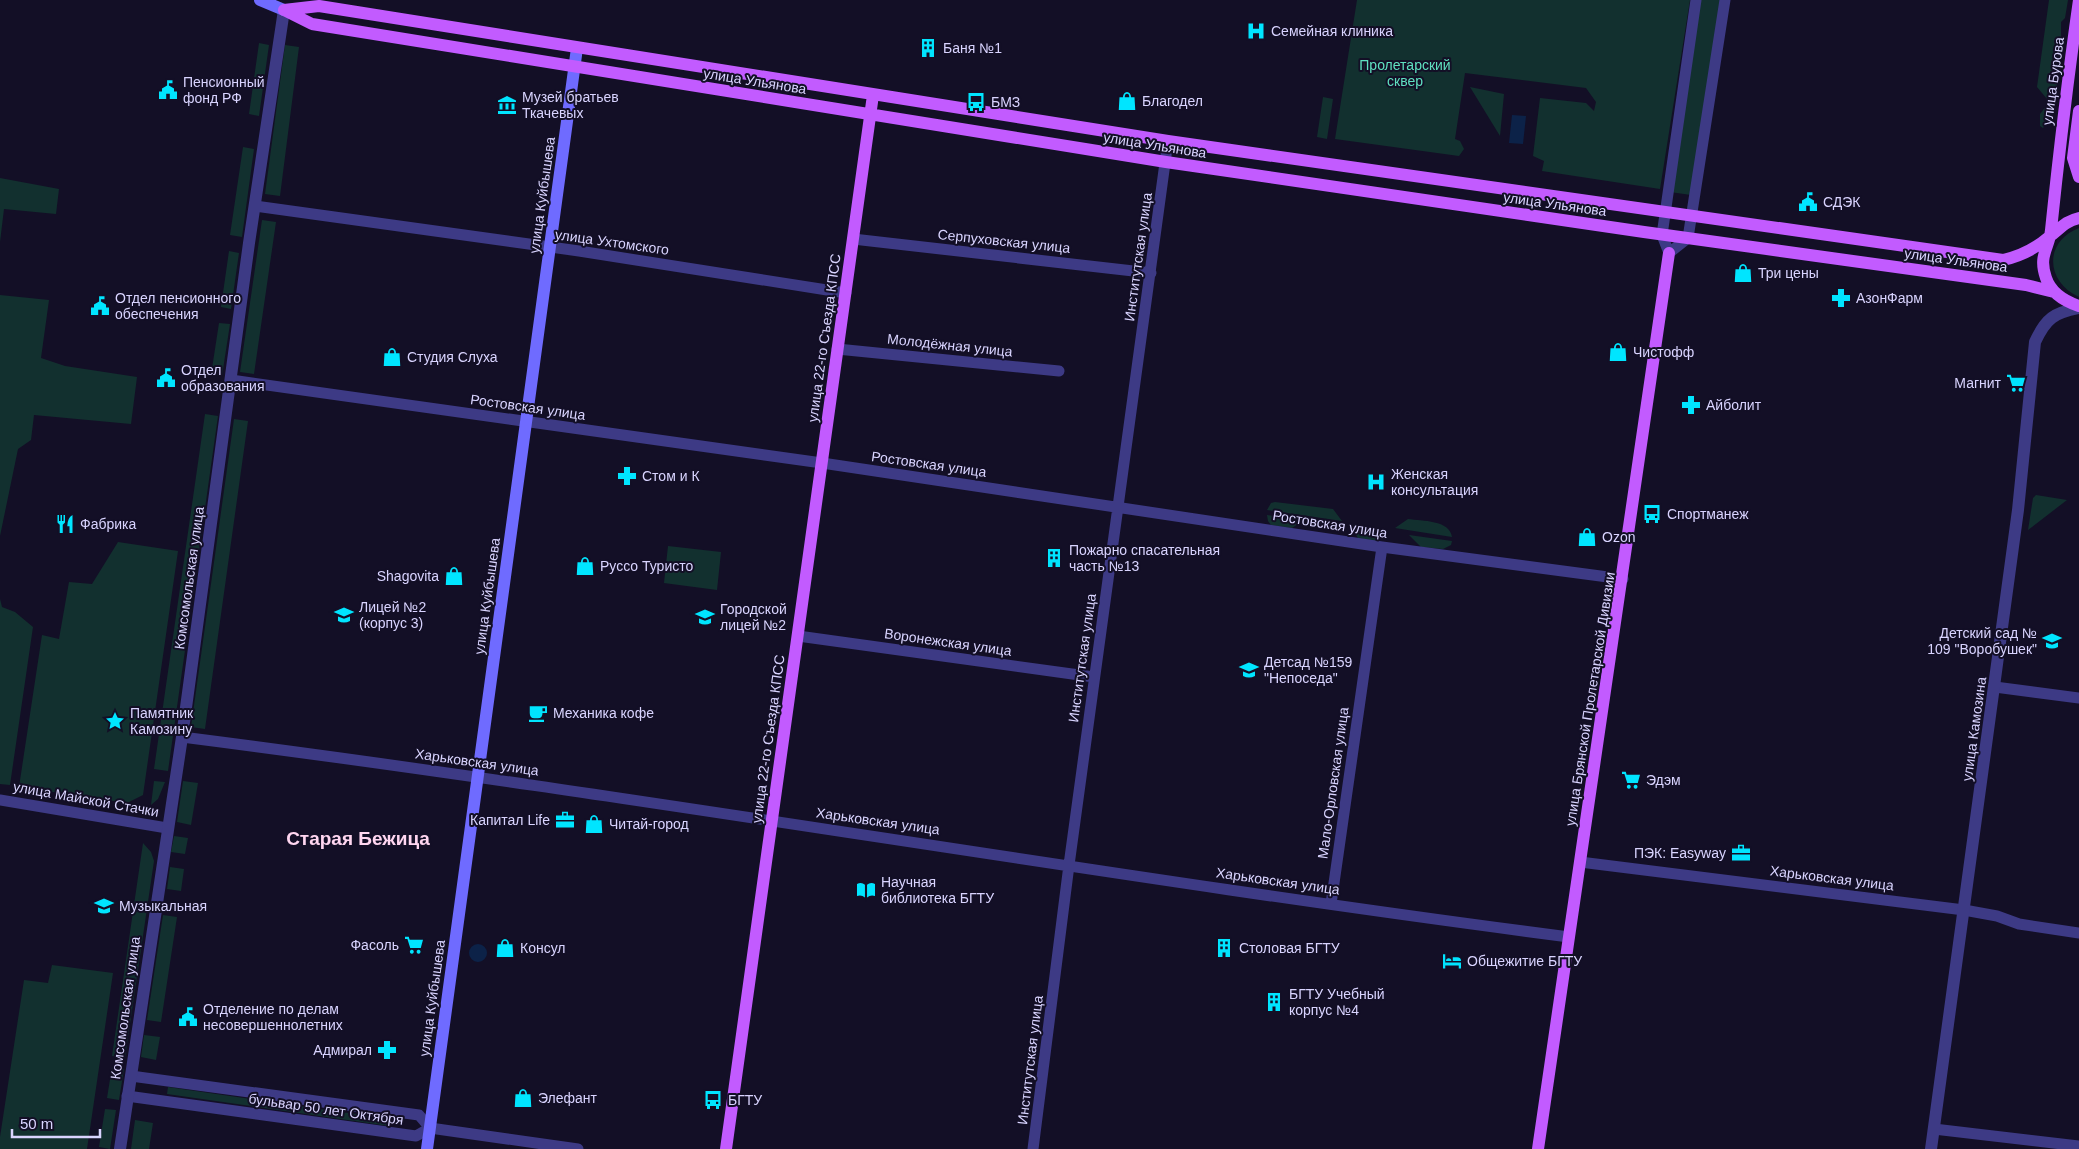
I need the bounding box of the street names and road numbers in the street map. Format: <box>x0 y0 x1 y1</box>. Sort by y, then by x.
street label: улица Бурова <box>2039 36 2067 126</box>
street label: улица Ульянова <box>702 65 808 97</box>
street label: улица Ульянова <box>1102 129 1208 161</box>
street label: улица Куйбышева <box>526 135 558 254</box>
street label: улица Ульянова <box>1502 189 1608 219</box>
street label: Институтская улица <box>1121 191 1155 322</box>
street label: улица Ухтомского <box>554 226 670 258</box>
street label: Серпуховская улица <box>937 226 1071 256</box>
street label: улица Ульянова <box>1903 245 2009 275</box>
street label: улица 22-го Съезда КПСС <box>804 253 844 423</box>
street label: Молодёжная улица <box>887 330 1014 360</box>
street label: Ростовская улица <box>469 391 587 423</box>
street label: Ростовская улица <box>870 448 988 480</box>
street label: Комсомольская улица <box>171 505 207 651</box>
street label: Ростовская улица <box>1271 507 1389 541</box>
street label: улица Куйбышева <box>471 536 503 655</box>
street label: улица Брянской Пролетарской Дивизии <box>1562 571 1618 827</box>
street label: Институтская улица <box>1065 592 1099 723</box>
street label: Воронежская улица <box>883 625 1013 659</box>
street label: улица 22-го Съезда КПСС <box>748 654 788 824</box>
street label: улица Камозина <box>1959 676 1989 782</box>
street label: Мало-Орловская улица <box>1314 706 1352 860</box>
street label: Харьковская улица <box>414 745 540 779</box>
street label: улица Майской Стачки <box>12 778 160 820</box>
street label: Харьковская улица <box>815 804 941 838</box>
street label: Харьковская улица <box>1769 862 1895 894</box>
street label: Харьковская улица <box>1215 864 1341 898</box>
street label: Комсомольская улица <box>107 935 143 1081</box>
street label: улица Куйбышева <box>416 938 448 1057</box>
street label: Институтская улица <box>1014 994 1046 1126</box>
street label: бульвар 50 лет Октября <box>248 1090 404 1128</box>

